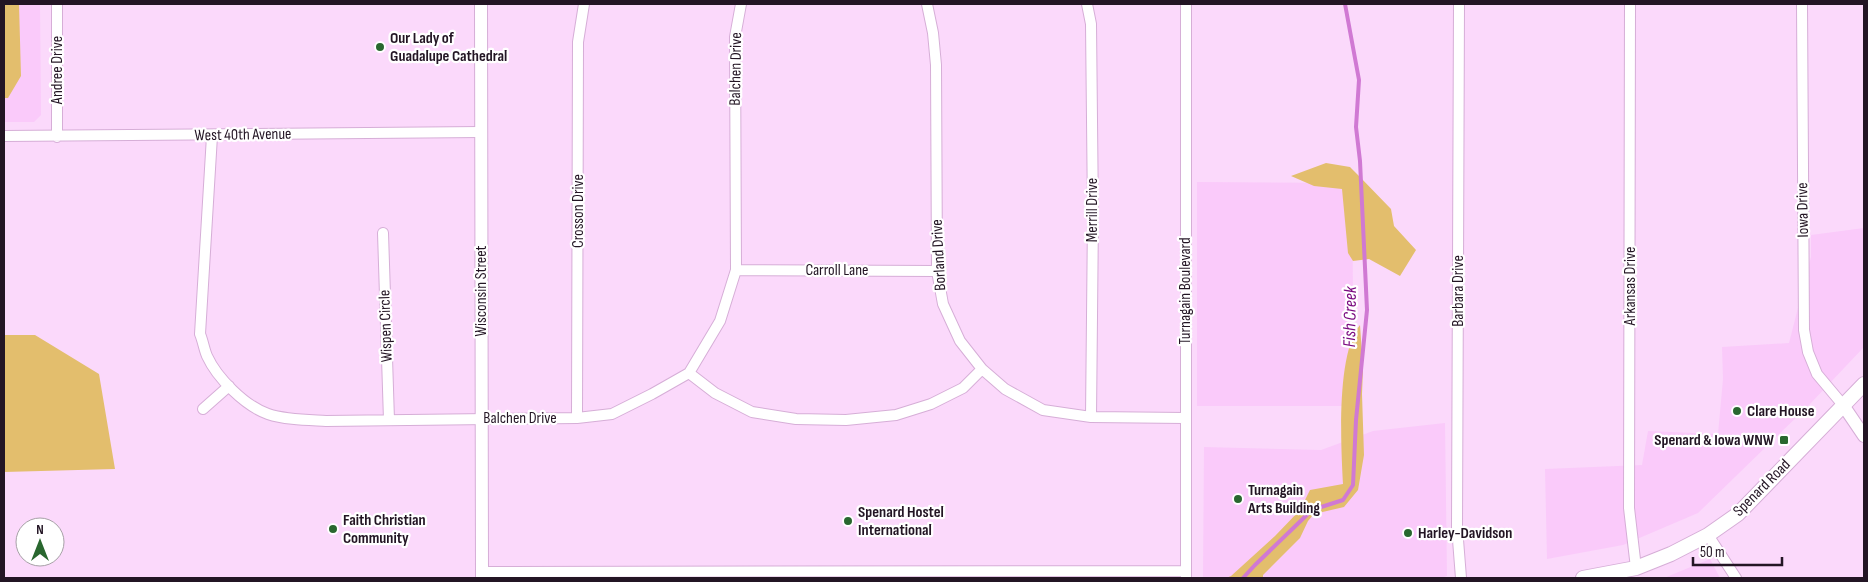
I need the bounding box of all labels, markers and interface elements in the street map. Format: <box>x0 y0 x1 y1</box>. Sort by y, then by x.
place label: Our Lady of Guadalupe Cathedral <box>390 29 507 66</box>
street label: Balchen Drive <box>726 32 746 106</box>
street label: Andree Drive <box>48 36 67 105</box>
marker: Our Lady of Guadalupe Cathedral <box>374 41 386 53</box>
street label: West 40th Avenue <box>194 125 292 145</box>
street label: Crosson Drive <box>569 174 588 248</box>
street label: Merrill Drive <box>1083 178 1102 242</box>
street label: Iowa Drive <box>1793 182 1813 238</box>
street label: Borland Drive <box>928 219 950 291</box>
street label: Turnagain Boulevard <box>1176 237 1195 345</box>
street label: Wisconsin Street <box>472 245 491 336</box>
street label: Arkansas Drive <box>1621 247 1640 326</box>
street label: Barbara Drive <box>1449 255 1468 327</box>
street label: Carroll Lane <box>805 261 869 280</box>
water label: Fish Creek <box>1339 285 1361 348</box>
street label: Wispen Circle <box>375 289 397 363</box>
place label: Clare House <box>1747 402 1815 421</box>
marker: Clare House <box>1731 405 1743 417</box>
street label: Balchen Drive <box>483 409 557 428</box>
place label: Spenard & Iowa WNW <box>1654 431 1775 450</box>
marker: Spenard & Iowa WNW <box>1778 434 1790 446</box>
street label: Spenard Road <box>1729 455 1795 521</box>
place label: Turnagain Arts Building <box>1247 481 1320 518</box>
marker: Turnagain Arts Building <box>1232 493 1244 505</box>
place label: Spenard Hostel International <box>858 503 944 540</box>
place label: Faith Christian Community <box>343 511 426 548</box>
marker: Spenard Hostel International <box>842 515 854 527</box>
north arrow <box>15 517 65 567</box>
text: N <box>36 521 44 538</box>
marker: Faith Christian Community <box>327 523 339 535</box>
place label: Harley-Davidson <box>1418 524 1512 543</box>
marker: Harley-Davidson <box>1402 527 1414 539</box>
scale bar <box>1693 534 1782 566</box>
text: 50 m <box>1700 543 1725 562</box>

